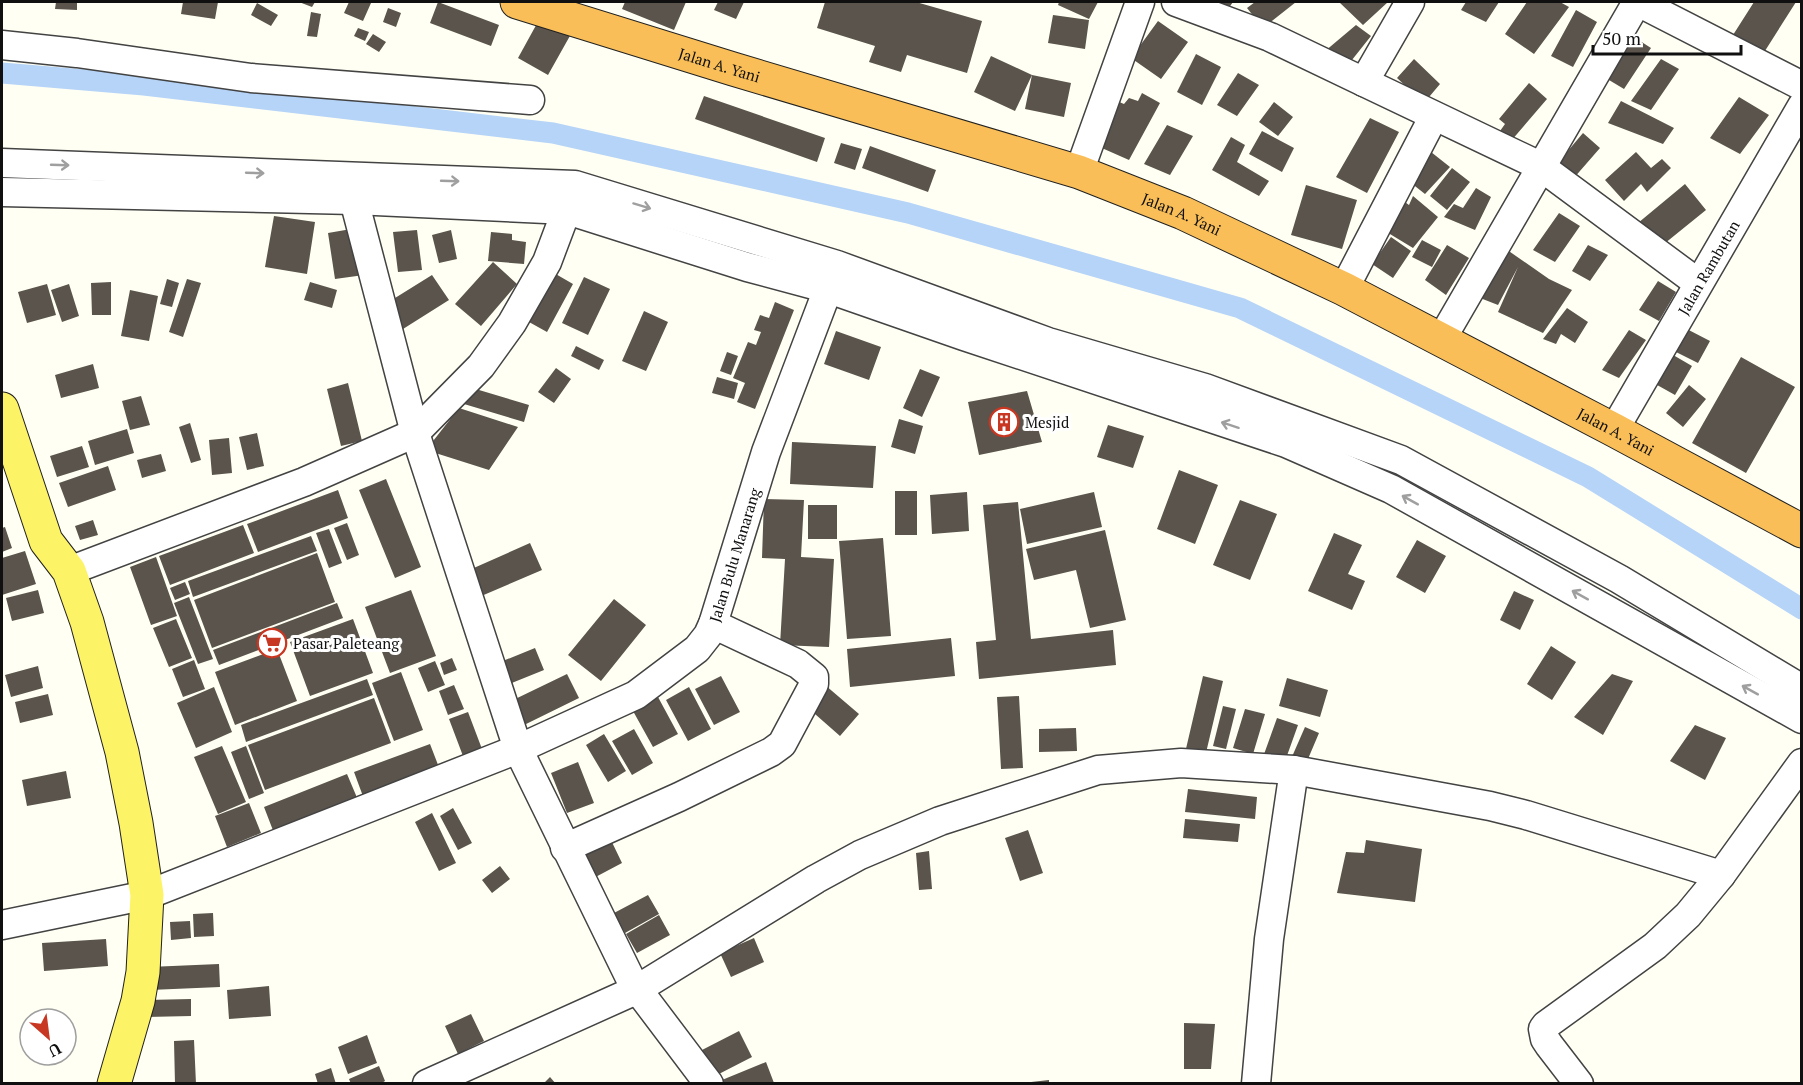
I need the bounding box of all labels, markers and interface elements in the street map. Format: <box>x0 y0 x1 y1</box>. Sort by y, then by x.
scale bar <box>1593 18 1742 56</box>
text: 50 m <box>1602 26 1642 50</box>
street label: Jalan A. Yani <box>676 43 763 87</box>
one-way arrow <box>49 159 69 171</box>
one-way arrow <box>244 167 264 178</box>
one-way arrow <box>439 175 459 187</box>
street label: Jalan A. Yani <box>1139 188 1224 240</box>
one-way arrow <box>632 201 651 212</box>
street label: Jalan Rambutan <box>1673 216 1744 318</box>
street label: Jalan A. Yani <box>1574 403 1658 460</box>
building icon: Mesjid <box>988 406 1020 438</box>
place label: Mesjid <box>1025 412 1069 432</box>
one-way arrow <box>1221 419 1240 430</box>
street label: Jalan Bulu Manarang <box>704 484 765 625</box>
one-way arrow <box>1402 494 1419 506</box>
one-way arrow <box>1572 589 1589 601</box>
supermarket icon: Pasar Paleteang <box>256 627 288 659</box>
place label: Pasar Paleteang <box>293 633 400 653</box>
one-way arrow <box>1742 684 1759 696</box>
north arrow <box>18 1007 78 1067</box>
text: U <box>44 1038 65 1063</box>

